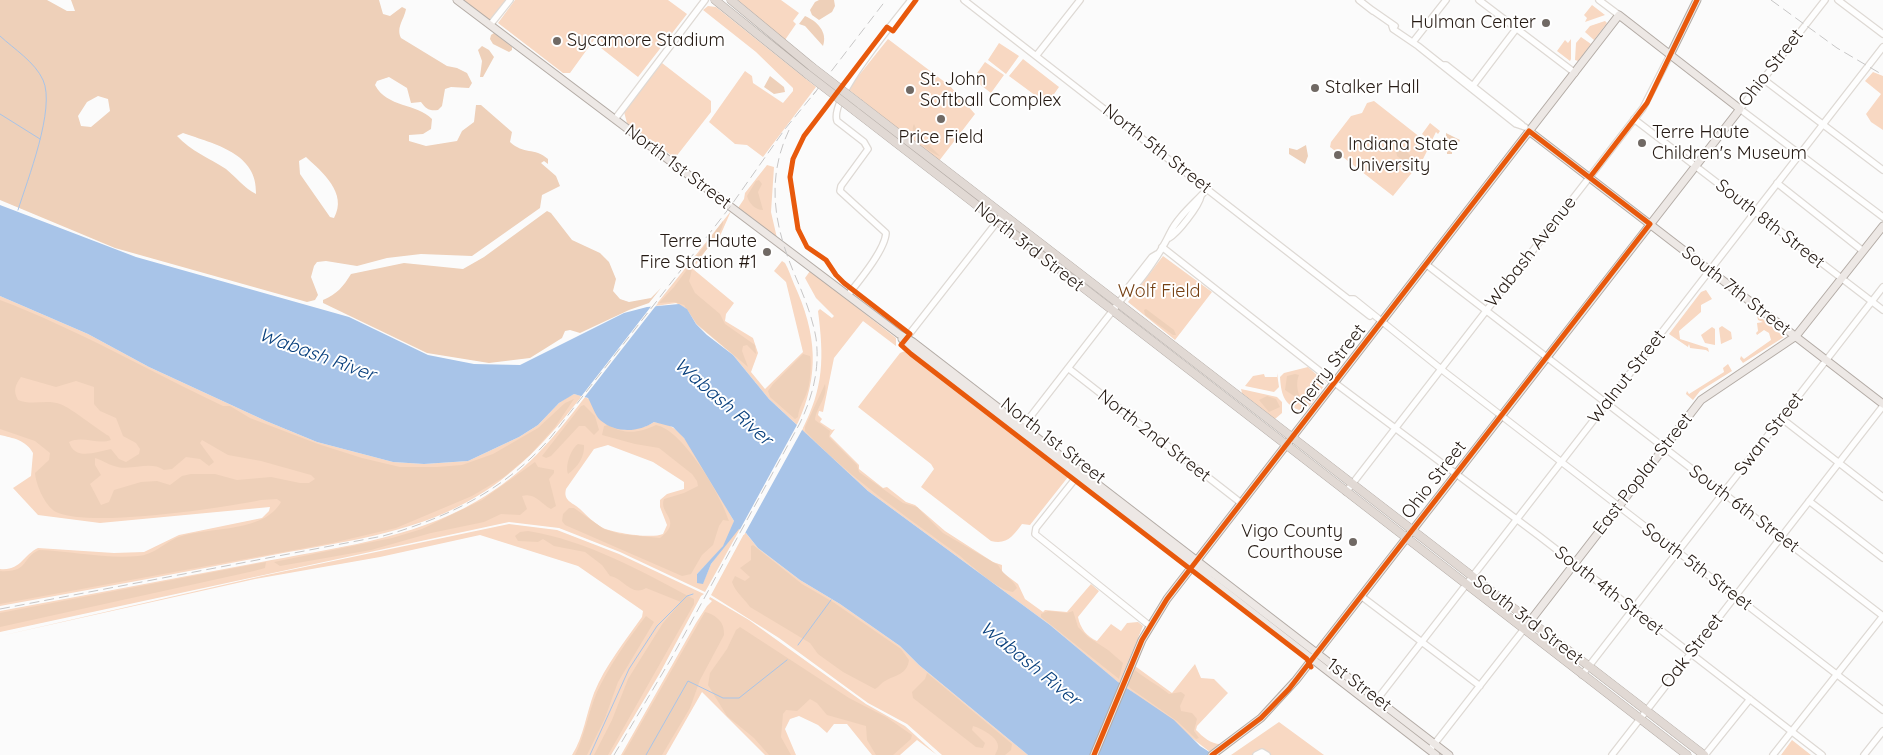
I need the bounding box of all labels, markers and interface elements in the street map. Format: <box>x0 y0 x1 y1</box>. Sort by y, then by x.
place label: Hulman Center <box>1411 12 1536 34</box>
marker: Hulman Center <box>1540 17 1552 29</box>
street label: Ohio Street <box>1734 25 1808 111</box>
place label: Sycamore Stadium <box>567 30 725 52</box>
marker: Sycamore Stadium <box>551 35 563 47</box>
place label: St. John Softball Complex <box>920 69 1061 112</box>
place label: Stalker Hall <box>1325 77 1420 99</box>
marker: Stalker Hall <box>1309 82 1321 94</box>
marker: St. John Softball Complex <box>904 84 916 96</box>
street label: North 5th Street <box>1098 100 1216 198</box>
marker: Price Field <box>935 113 947 125</box>
street label: North 1st Street <box>621 120 735 214</box>
place label: Terre Haute Children's Museum <box>1652 122 1807 164</box>
place label: Price Field <box>899 127 983 149</box>
place label: Indiana State University <box>1348 134 1458 176</box>
marker: Terre Haute Children's Museum <box>1636 137 1648 149</box>
marker: Indiana State University <box>1332 149 1344 161</box>
street label: South 8th Street <box>1711 175 1829 273</box>
street label: Wabash Avenue <box>1481 192 1581 312</box>
street label: North 3rd Street <box>970 198 1088 296</box>
place label: Terre Haute Fire Station #1 <box>640 231 757 274</box>
street label: South 7th Street <box>1677 242 1795 340</box>
marker: Terre Haute Fire Station #1 <box>761 246 773 258</box>
park label: Wolf Field <box>1118 281 1200 303</box>
street label: Cherry Street <box>1286 320 1370 420</box>
water label: Wabash River <box>256 323 378 387</box>
street label: Walnut Street <box>1584 326 1670 428</box>
water label: Wabash River <box>669 353 777 451</box>
street label: North 2nd Street <box>1093 385 1215 487</box>
street label: Swan Street <box>1730 388 1808 480</box>
street label: North 1st Street <box>996 393 1110 489</box>
street label: East Poplar Street <box>1589 409 1697 539</box>
street label: Ohio Street <box>1397 437 1471 523</box>
street label: South 6th Street <box>1685 460 1803 558</box>
street label: South 5th Street <box>1638 518 1756 616</box>
place label: Vigo County Courthouse <box>1241 521 1343 564</box>
marker: Vigo County Courthouse <box>1347 536 1359 548</box>
street label: South 4th Street <box>1550 542 1668 640</box>
street label: South 3rd Street <box>1469 570 1587 670</box>
street label: Oak Street <box>1656 610 1728 692</box>
water label: Wabash River <box>975 617 1085 711</box>
street label: 1st Street <box>1322 654 1396 716</box>

